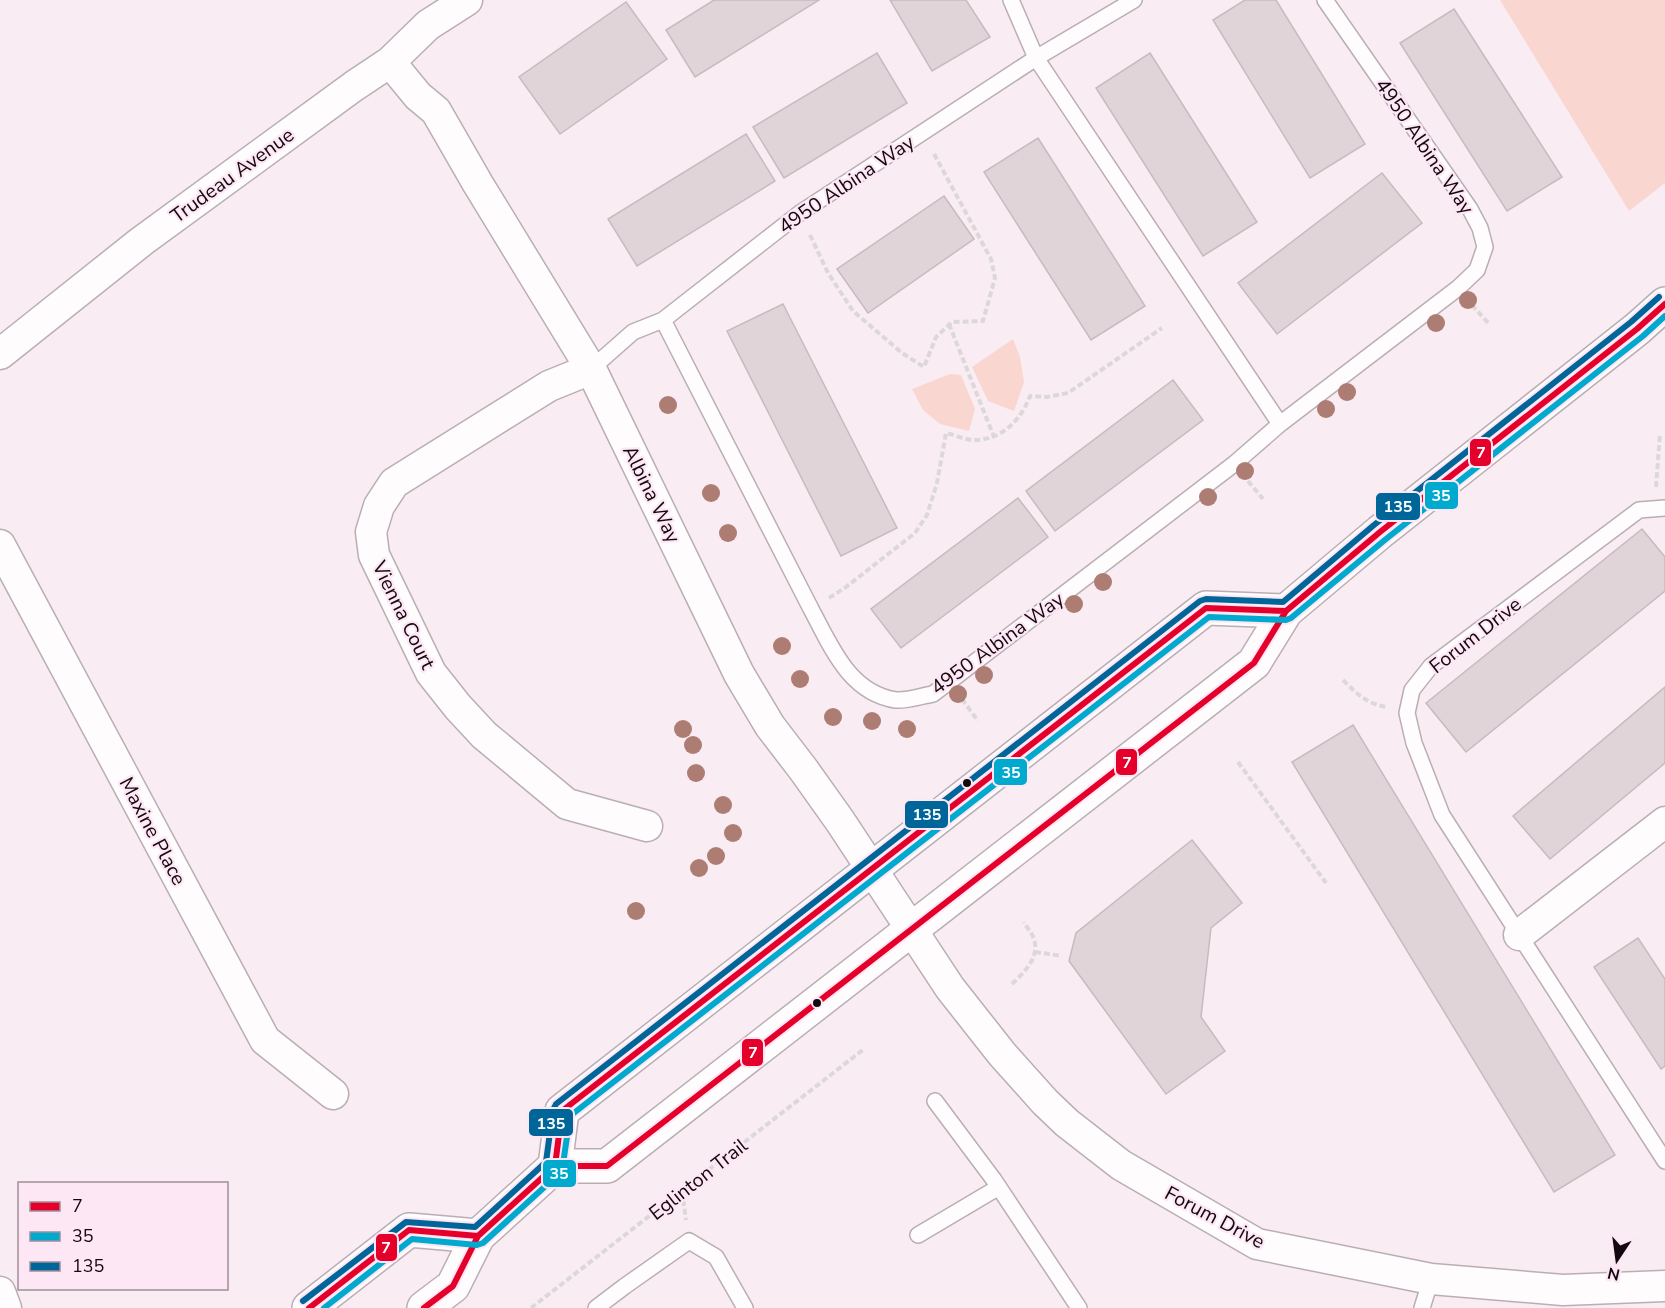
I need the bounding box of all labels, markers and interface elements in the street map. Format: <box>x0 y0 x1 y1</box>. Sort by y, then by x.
street label: 4950 Albina Way <box>1369 73 1481 220</box>
street label: Trudeau Avenue <box>165 122 299 229</box>
street label: 4950 Albina Way <box>773 128 920 240</box>
line badge: 7 <box>1469 438 1492 467</box>
street label: Albina Way <box>616 441 687 548</box>
text: 7 <box>1476 442 1486 464</box>
line badge: 35 <box>1424 481 1459 510</box>
text: 35 <box>1431 485 1451 507</box>
line badge: 135 <box>1375 492 1421 521</box>
text: 135 <box>1384 496 1412 518</box>
street label: Vienna Court <box>365 556 442 675</box>
street label: 4950 Albina Way <box>925 585 1070 701</box>
street label: Forum Drive <box>1424 591 1527 680</box>
line badge: 7 <box>1115 748 1138 776</box>
text: 7 <box>1122 752 1132 774</box>
line badge: 35 <box>993 758 1028 786</box>
text: 35 <box>1001 762 1021 784</box>
street label: Maxine Place <box>113 772 192 890</box>
unlabelled marker <box>961 777 973 789</box>
line badge: 135 <box>904 800 949 829</box>
text: 135 <box>913 804 941 826</box>
unlabelled marker <box>811 997 823 1009</box>
line badge: 7 <box>741 1038 764 1067</box>
text: 7 <box>748 1042 758 1064</box>
line badge: 135 <box>528 1108 574 1137</box>
text: 135 <box>537 1113 565 1135</box>
street label: Eglinton Trail <box>643 1132 753 1227</box>
line badge: 35 <box>542 1159 577 1188</box>
text: 35 <box>549 1163 569 1185</box>
street label: Forum Drive <box>1160 1180 1270 1255</box>
legend <box>18 1182 228 1290</box>
text: 7 <box>72 1194 83 1218</box>
text: 35 <box>72 1224 94 1248</box>
north arrow <box>1587 1230 1647 1290</box>
line badge: 7 <box>375 1233 398 1262</box>
text: 7 <box>381 1237 391 1259</box>
text: 135 <box>72 1254 104 1278</box>
text: N <box>1606 1262 1622 1286</box>

